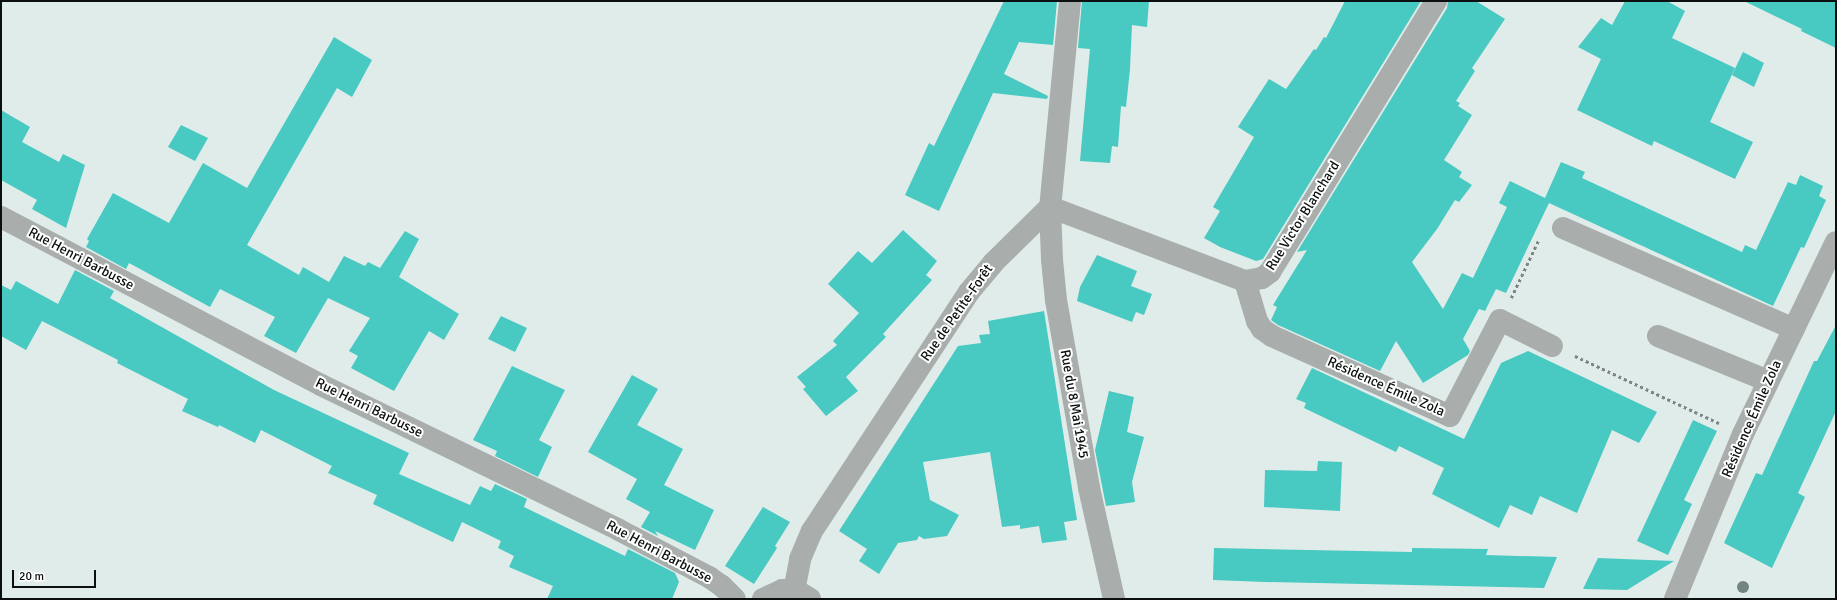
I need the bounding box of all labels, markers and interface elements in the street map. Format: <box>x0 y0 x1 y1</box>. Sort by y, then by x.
street label: Rue Victor Blanchard <box>1263 158 1343 274</box>
street label: Rue Henri Barbusse <box>25 224 137 294</box>
street label: Rue de Petite-Forêt <box>917 261 997 365</box>
street label: Rue du 8 Mai 1945 <box>1056 348 1092 460</box>
street label: Résidence Émile Zola <box>1325 354 1447 420</box>
street label: Résidence Émile Zola <box>1719 358 1785 480</box>
street label: Rue Henri Barbusse <box>313 375 425 441</box>
street label: Rue Henri Barbusse <box>603 517 715 587</box>
scale bar <box>14 562 98 588</box>
text: 20 m <box>19 569 44 584</box>

